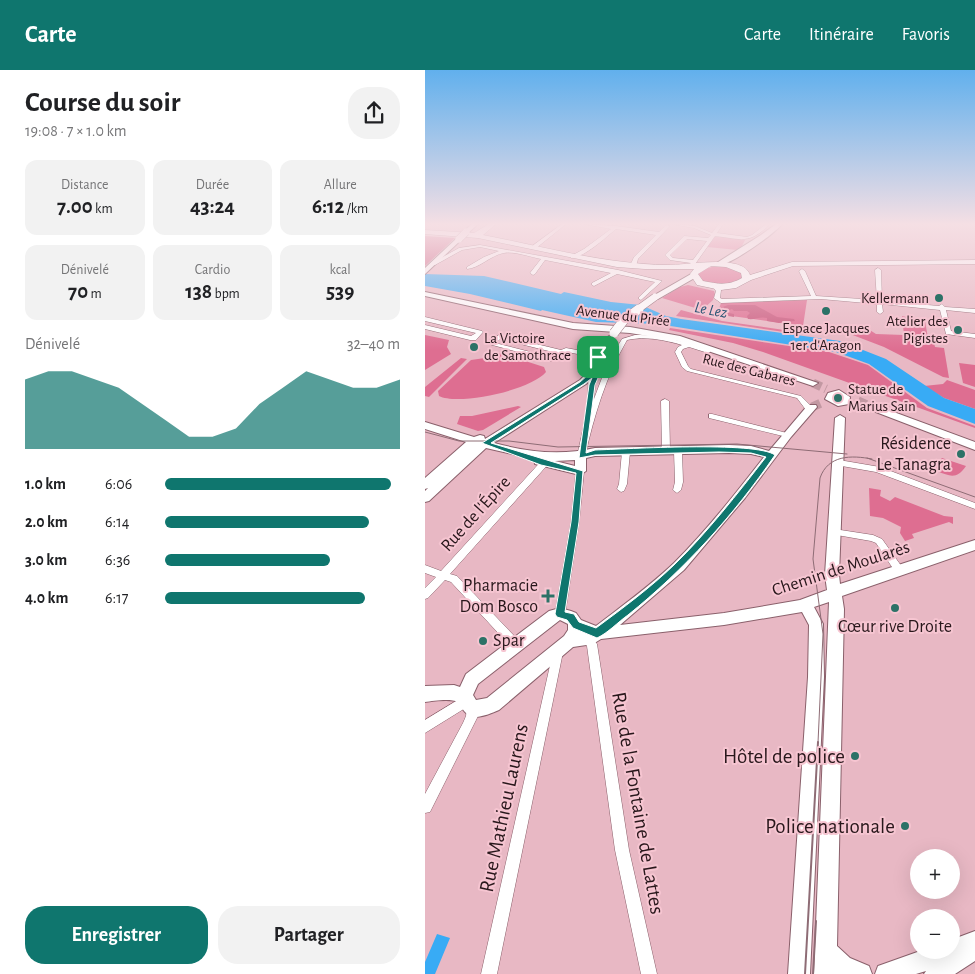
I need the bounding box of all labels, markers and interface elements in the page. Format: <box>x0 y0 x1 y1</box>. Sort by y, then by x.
text: Carte <box>25 23 77 47</box>
text: Carte <box>744 26 781 44</box>
text: Itinéraire <box>809 26 874 44</box>
text: Favoris <box>902 26 950 44</box>
button: share <box>348 87 400 139</box>
text: Course du soir <box>25 89 180 117</box>
text: 19:08 · 7 × 1.0 km <box>25 123 127 139</box>
text: Distance <box>61 178 109 192</box>
text: Durée <box>196 178 229 192</box>
text: Allure <box>324 178 357 192</box>
text: 7.00 <box>57 196 93 217</box>
text: 43:24 <box>190 196 235 217</box>
text: 6:12 <box>312 196 344 217</box>
text: km <box>93 202 113 216</box>
text: /km <box>344 202 368 216</box>
text: Dénivelé <box>61 263 109 277</box>
text: Cardio <box>195 263 230 277</box>
text: kcal <box>329 263 351 277</box>
text: 70 <box>68 281 88 302</box>
text: 138 <box>185 281 212 302</box>
text: 539 <box>326 281 354 302</box>
text: m <box>88 287 102 301</box>
text: bpm <box>212 287 240 301</box>
place label: Kellermann <box>861 291 929 306</box>
marker: Kellermann <box>933 292 945 304</box>
water label: Le Lez <box>693 299 729 321</box>
street label: Avenue du Pirée <box>575 303 671 329</box>
marker: Espace Jacques 1er d'Aragon <box>820 305 832 317</box>
place label: Atelier des Pigistes <box>886 314 948 346</box>
place label: Espace Jacques 1er d'Aragon <box>782 321 870 353</box>
marker: Atelier des Pigistes <box>952 324 964 336</box>
place label: La Victoire de Samothrace <box>484 331 571 363</box>
text: Dénivelé <box>25 336 80 352</box>
text: 32–40 m <box>347 336 400 352</box>
pin <box>577 336 619 378</box>
marker: La Victoire de Samothrace <box>468 341 480 353</box>
icon: arrive <box>584 343 612 371</box>
street label: Rue des Gabares <box>701 351 797 389</box>
place label: Statue de Marius Saïn <box>848 382 916 414</box>
marker: Statue de Marius Saïn <box>832 392 844 404</box>
place label: Résidence Le Tanagra <box>876 435 951 474</box>
marker: Résidence Le Tanagra <box>955 448 967 460</box>
street label: Rue de l'Épire <box>436 471 514 555</box>
text: 1.0 km <box>25 476 66 492</box>
text: 6:06 <box>105 476 132 492</box>
text: 2.0 km <box>25 514 68 530</box>
text: 6:14 <box>105 514 129 530</box>
street label: Chemin de Moularès <box>770 538 912 600</box>
text: 3.0 km <box>25 552 67 568</box>
text: 6:36 <box>105 552 130 568</box>
place label: Pharmacie Dom Bosco <box>460 577 538 616</box>
text: 4.0 km <box>25 590 68 606</box>
text: 6:17 <box>105 590 128 606</box>
marker: Pharmacie Dom Bosco <box>542 590 554 602</box>
marker: Cœur rive Droite <box>889 602 901 614</box>
place label: Cœur rive Droite <box>838 618 952 636</box>
place label: Spar <box>493 632 525 650</box>
marker: Spar <box>477 635 489 647</box>
street label: Rue de la Fontaine de Lattes <box>608 690 668 916</box>
street label: Rue Mathieu Laurens <box>476 722 532 894</box>
place label: Hôtel de police <box>723 746 845 767</box>
marker: Hôtel de police <box>849 750 861 762</box>
place label: Police nationale <box>765 816 895 837</box>
marker: Police nationale <box>899 820 911 832</box>
map controls <box>910 849 960 959</box>
button: + <box>910 849 960 899</box>
button: Enregistrer <box>25 906 208 964</box>
button: Partager <box>218 906 400 964</box>
button: − <box>910 909 960 959</box>

